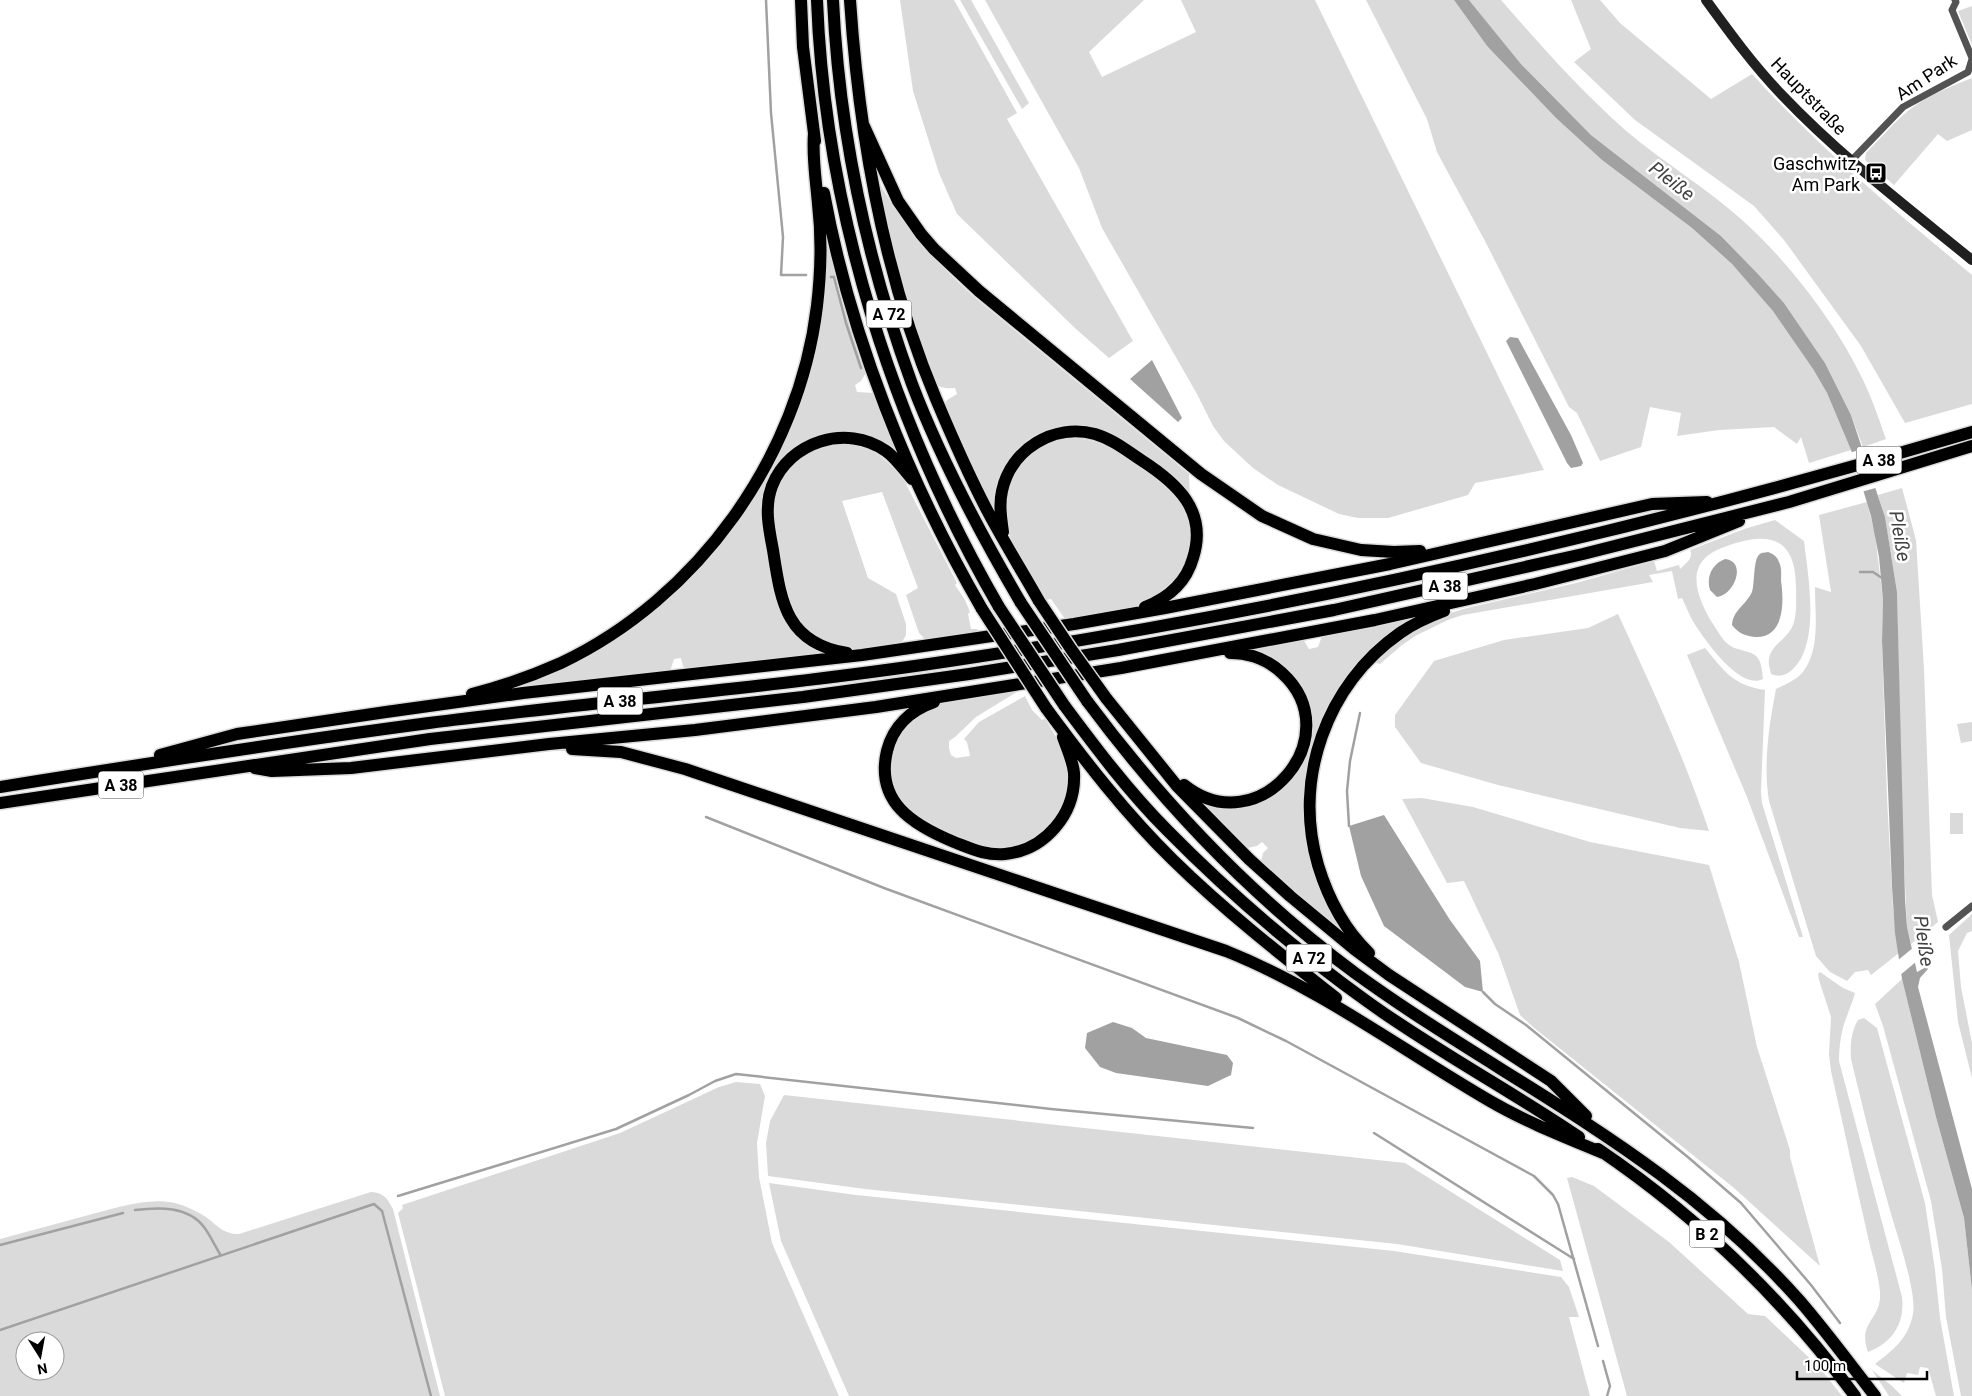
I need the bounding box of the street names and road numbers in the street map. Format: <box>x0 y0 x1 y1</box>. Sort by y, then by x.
street label: Am Park <box>1892 49 1961 104</box>
street label: Hauptstraße <box>1767 53 1851 139</box>
road number: A 72 <box>866 300 912 328</box>
road number: A 38 <box>1856 446 1902 474</box>
road number: A 38 <box>1422 572 1468 600</box>
road number: A 38 <box>598 688 642 714</box>
road number: A 38 <box>98 772 144 798</box>
road number: A 72 <box>1286 944 1332 971</box>
road number: B 2 <box>1690 1220 1724 1248</box>

